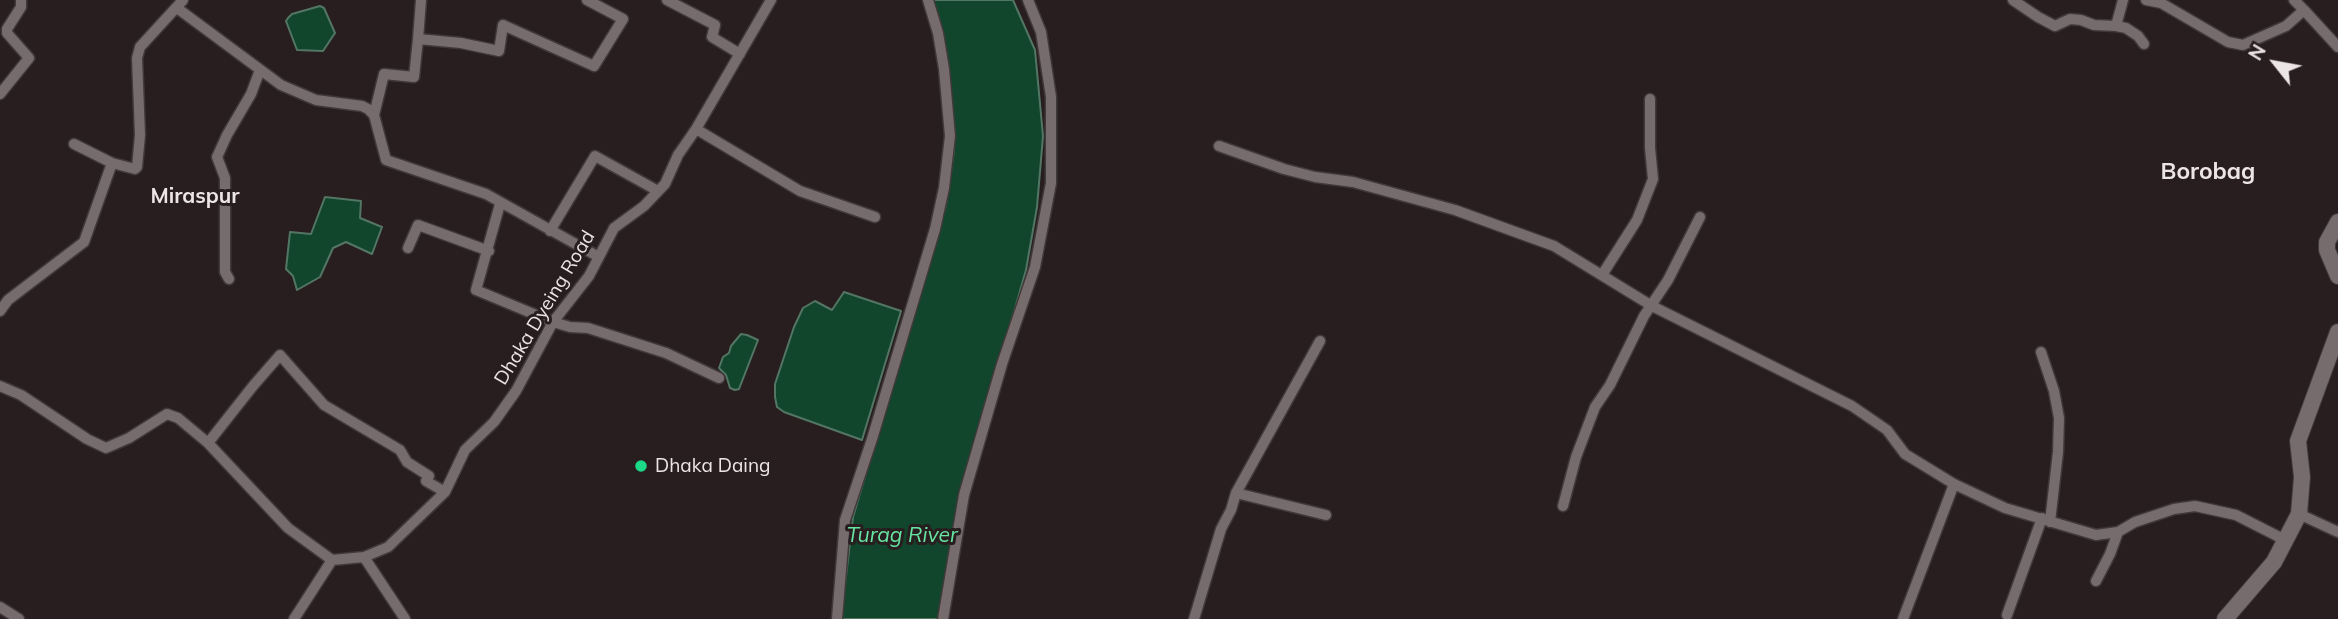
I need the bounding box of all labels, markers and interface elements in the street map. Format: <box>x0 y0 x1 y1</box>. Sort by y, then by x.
north arrow <box>2240 28 2310 98</box>
text: N <box>2243 40 2271 65</box>
district label: Borobag <box>2161 158 2255 186</box>
district label: Miraspur <box>150 184 240 210</box>
street label: Dhaka Dyeing Road <box>490 227 600 389</box>
place label: Dhaka Daing <box>655 455 770 477</box>
marker: Dhaka Daing <box>633 458 649 474</box>
water label: Turag River <box>846 523 958 549</box>

